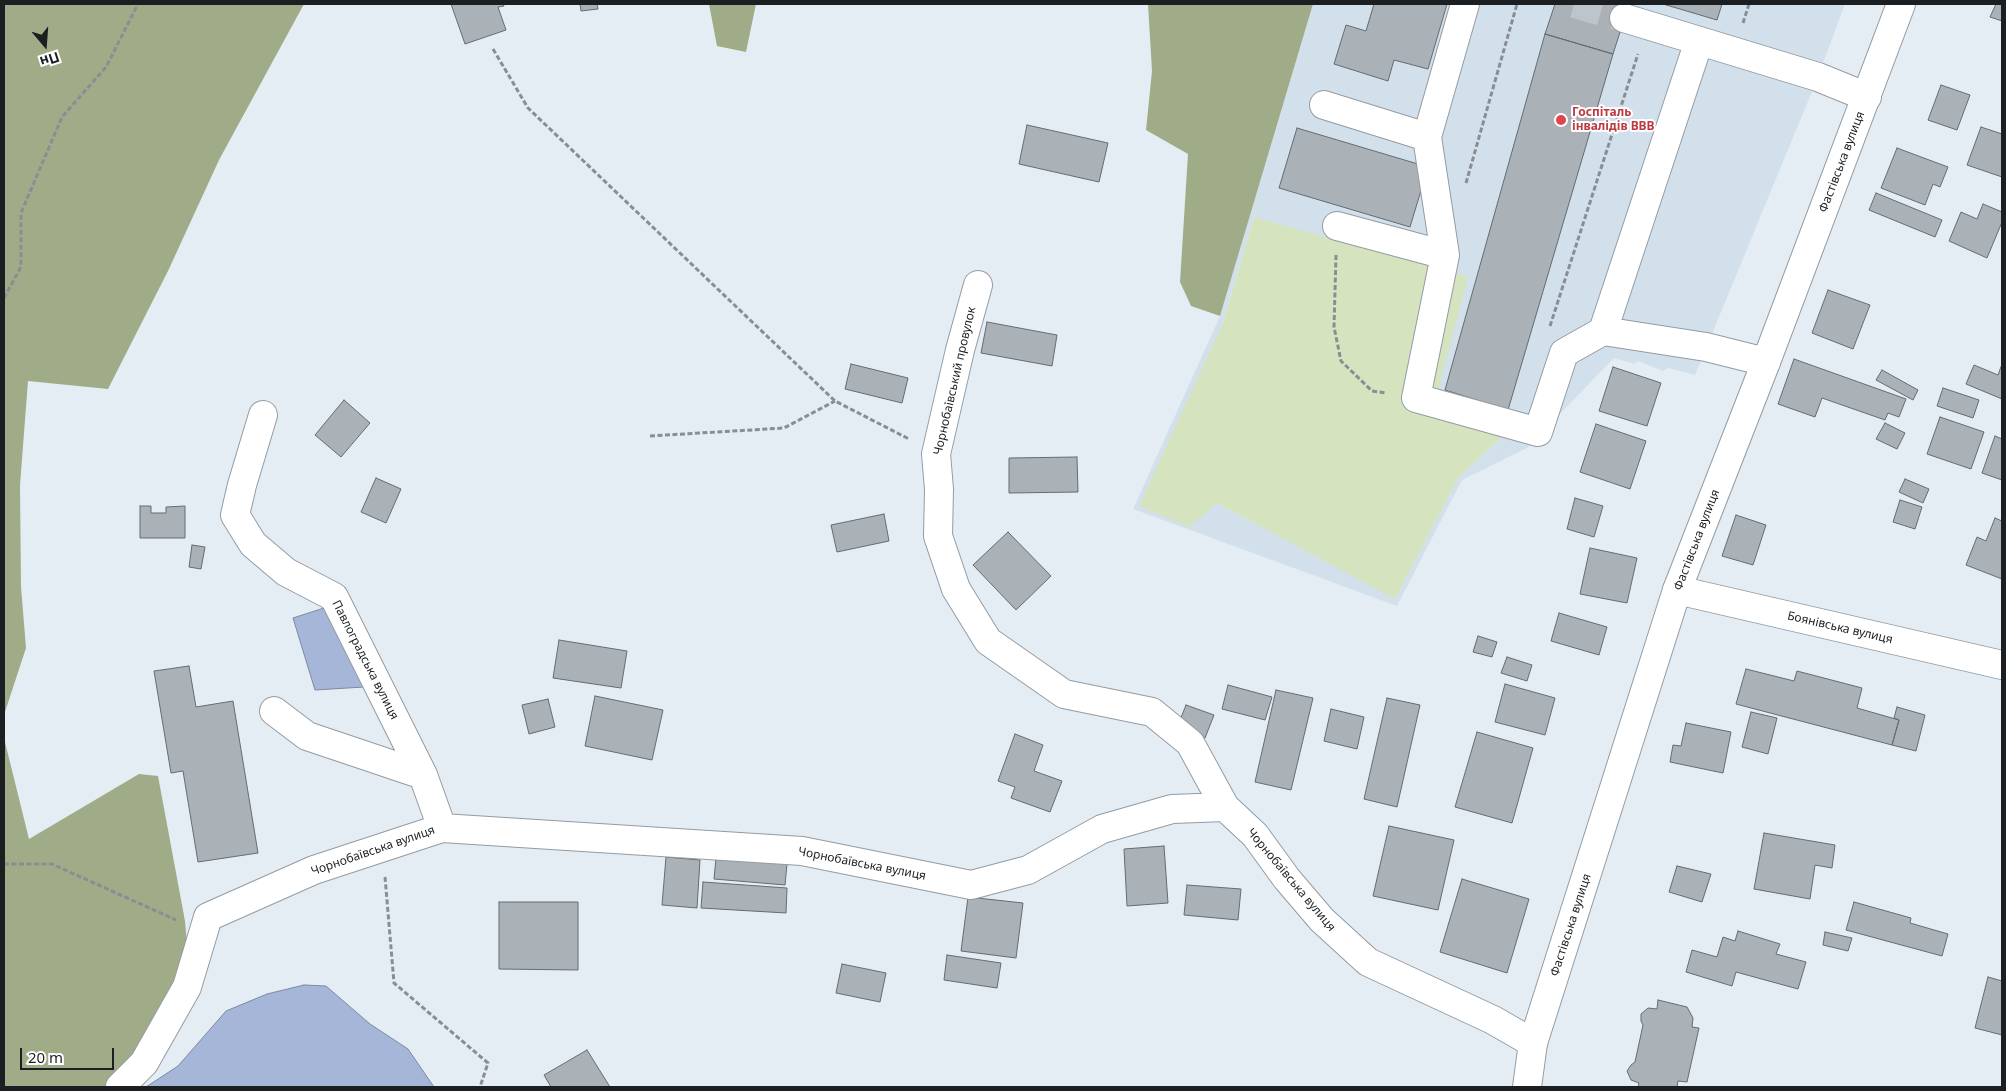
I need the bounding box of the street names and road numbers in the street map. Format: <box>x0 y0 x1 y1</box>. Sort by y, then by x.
street label: Фастівська вулиця <box>1816 109 1868 215</box>
street label: Чорнобаївський провулок <box>931 305 979 457</box>
street label: Фастівська вулиця <box>1671 487 1723 593</box>
street label: Павлоградська вулиця <box>329 598 401 722</box>
street label: Боянівська вулиця <box>1786 609 1894 647</box>
street label: Чорнобаївська вулиця <box>309 823 437 879</box>
street label: Чорнобаївська вулиця <box>1244 826 1338 934</box>
street label: Чорнобаївська вулиця <box>797 845 927 883</box>
street label: Фастівська вулиця <box>1548 872 1594 978</box>

